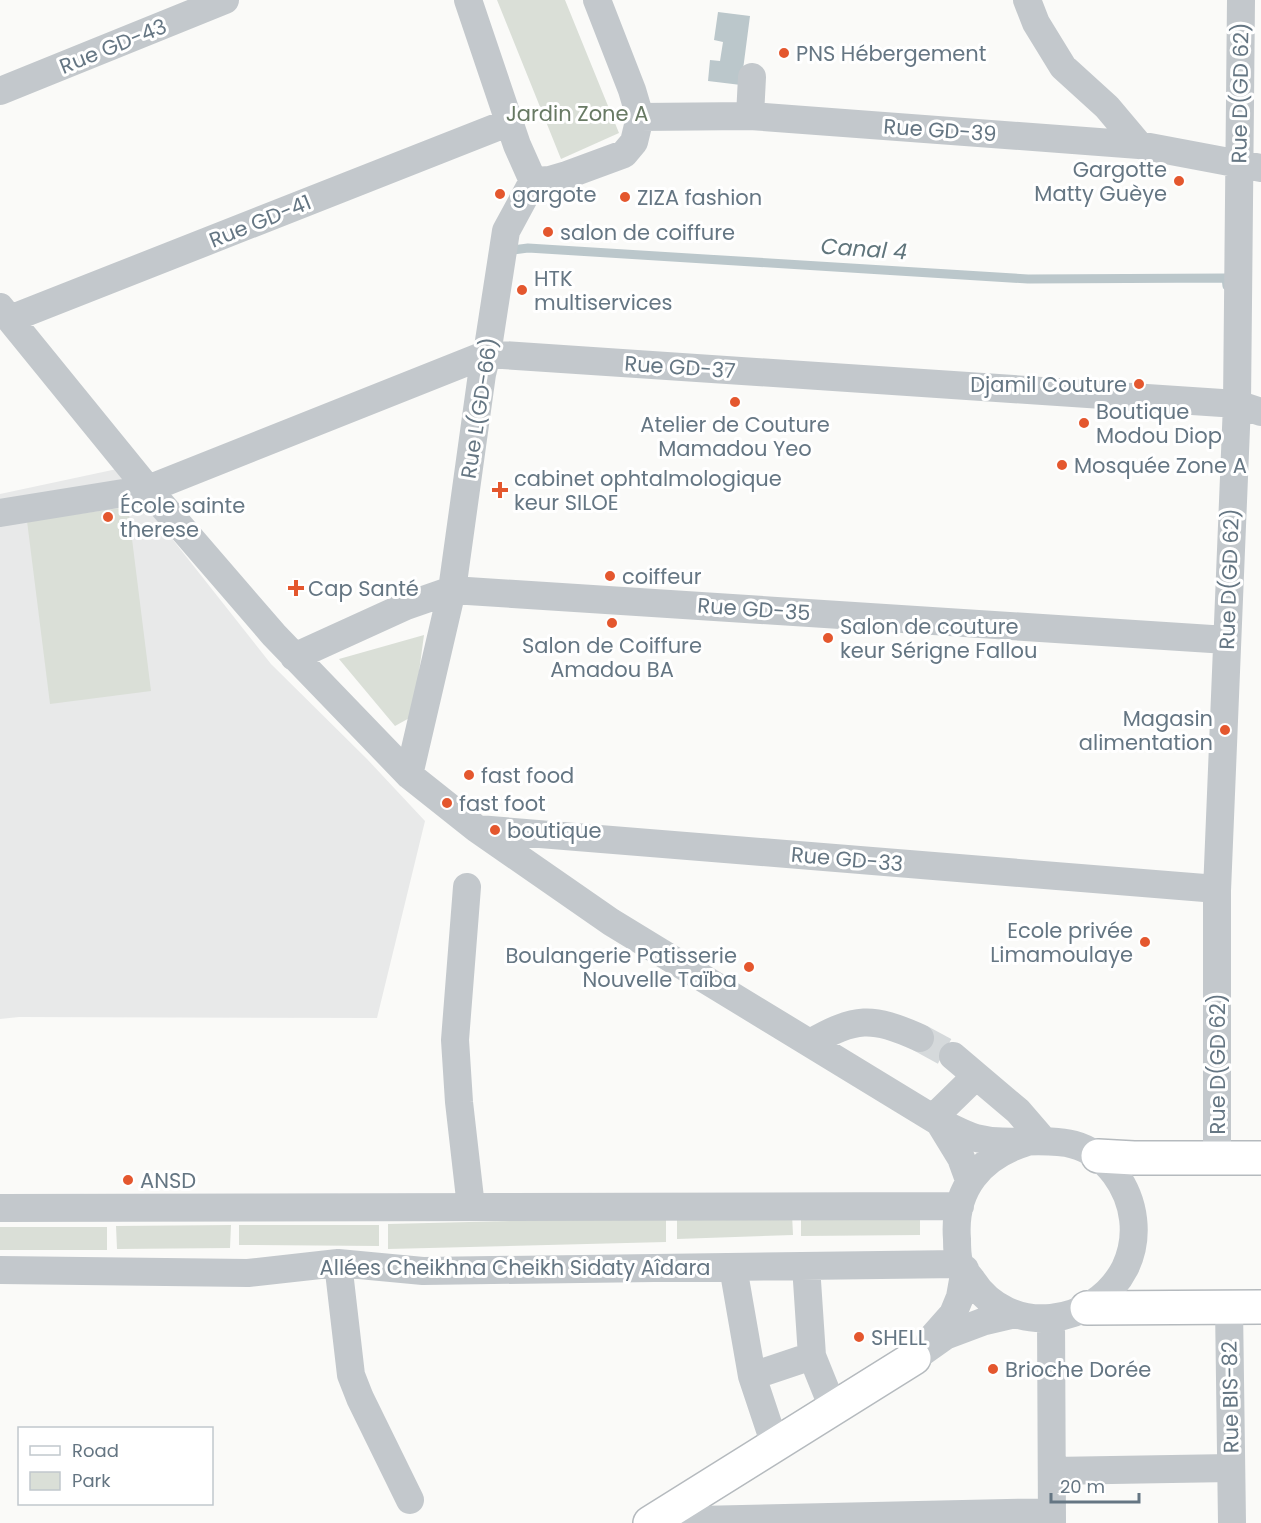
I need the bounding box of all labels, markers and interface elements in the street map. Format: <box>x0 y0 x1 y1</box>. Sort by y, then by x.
street label: Rue GD-43 <box>55 11 171 81</box>
street label: Rue D(GD 62) <box>1224 22 1256 164</box>
place label: PNS Hébergement <box>796 39 986 68</box>
marker: PNS Hébergement <box>777 46 791 60</box>
park label: Jardin Zone A <box>506 99 648 128</box>
street label: Rue GD-39 <box>883 112 997 148</box>
place label: Gargotte Matty Guèye <box>1034 155 1167 208</box>
marker: Gargotte Matty Guèye <box>1172 174 1186 188</box>
place label: gargote <box>512 180 597 209</box>
place label: ZIZA fashion <box>637 183 762 212</box>
street label: Rue GD-41 <box>205 187 315 255</box>
marker: gargote <box>493 187 507 201</box>
marker: ZIZA fashion <box>618 190 632 204</box>
place label: salon de coiffure <box>560 218 735 247</box>
marker: salon de coiffure <box>541 225 555 239</box>
water label: Canal 4 <box>820 231 908 267</box>
place label: HTK multiservices <box>534 264 673 317</box>
marker: HTK multiservices <box>515 283 529 297</box>
street label: Rue L(GD-66) <box>454 335 504 481</box>
street label: Rue GD-37 <box>623 349 737 385</box>
place label: Djamil Couture <box>970 370 1127 399</box>
marker: Djamil Couture <box>1132 377 1146 391</box>
marker: Atelier de Couture Mamadou Yeo <box>728 395 742 409</box>
place label: Boutique Modou Diop <box>1096 397 1222 450</box>
place label: Atelier de Couture Mamadou Yeo <box>640 410 830 463</box>
marker: Boutique Modou Diop <box>1077 416 1091 430</box>
place label: Mosquée Zone A <box>1074 451 1247 480</box>
marker: Mosquée Zone A <box>1055 458 1069 472</box>
place label: cabinet ophtalmologique keur SILOE <box>514 464 782 517</box>
marker: cabinet ophtalmologique keur SILOE <box>491 481 509 499</box>
place label: École sainte therese <box>120 491 245 544</box>
street label: Rue D(GD 62) <box>1212 508 1246 650</box>
marker: École sainte therese <box>101 510 115 524</box>
place label: coiffeur <box>622 562 702 591</box>
marker: coiffeur <box>603 569 617 583</box>
place label: Cap Santé <box>308 574 419 603</box>
marker: Cap Santé <box>289 581 303 595</box>
street label: Rue GD-35 <box>697 591 811 627</box>
place label: Salon de couture keur Sérigne Fallou <box>840 612 1037 665</box>
marker: Salon de Coiffure Amadou BA <box>605 616 619 630</box>
place label: Salon de Coiffure Amadou BA <box>522 631 702 684</box>
marker: Salon de couture keur Sérigne Fallou <box>821 631 835 645</box>
place label: Magasin alimentation <box>1079 704 1213 757</box>
marker: Magasin alimentation <box>1218 723 1232 737</box>
place label: fast food <box>481 761 574 790</box>
marker: fast food <box>462 768 476 782</box>
place label: fast foot <box>459 789 546 818</box>
marker: fast foot <box>440 796 454 810</box>
place label: boutique <box>507 816 602 845</box>
marker: boutique <box>488 823 502 837</box>
street label: Rue GD-33 <box>790 840 904 878</box>
place label: Ecole privée Limamoulaye <box>990 916 1133 969</box>
marker: Ecole privée Limamoulaye <box>1138 935 1152 949</box>
place label: Boulangerie Patisserie Nouvelle Taïba <box>505 941 737 994</box>
marker: Boulangerie Patisserie Nouvelle Taïba <box>742 960 756 974</box>
street label: Rue D(GD 62) <box>1203 994 1232 1134</box>
place label: ANSD <box>140 1166 196 1195</box>
marker: ANSD <box>121 1173 135 1187</box>
street label: Allées Cheikhna Cheikh Sidaty Aîdara <box>320 1253 710 1282</box>
place label: SHELL <box>871 1323 927 1352</box>
marker: SHELL <box>852 1330 866 1344</box>
street label: Rue BIS-82 <box>1215 1341 1245 1453</box>
place label: Brioche Dorée <box>1005 1355 1151 1384</box>
marker: Brioche Dorée <box>986 1362 1000 1376</box>
legend <box>18 1427 213 1505</box>
text: Road <box>72 1438 119 1463</box>
scale bar <box>1051 1466 1140 1504</box>
text: Park <box>72 1468 111 1493</box>
text: 20 m <box>1060 1474 1105 1499</box>

